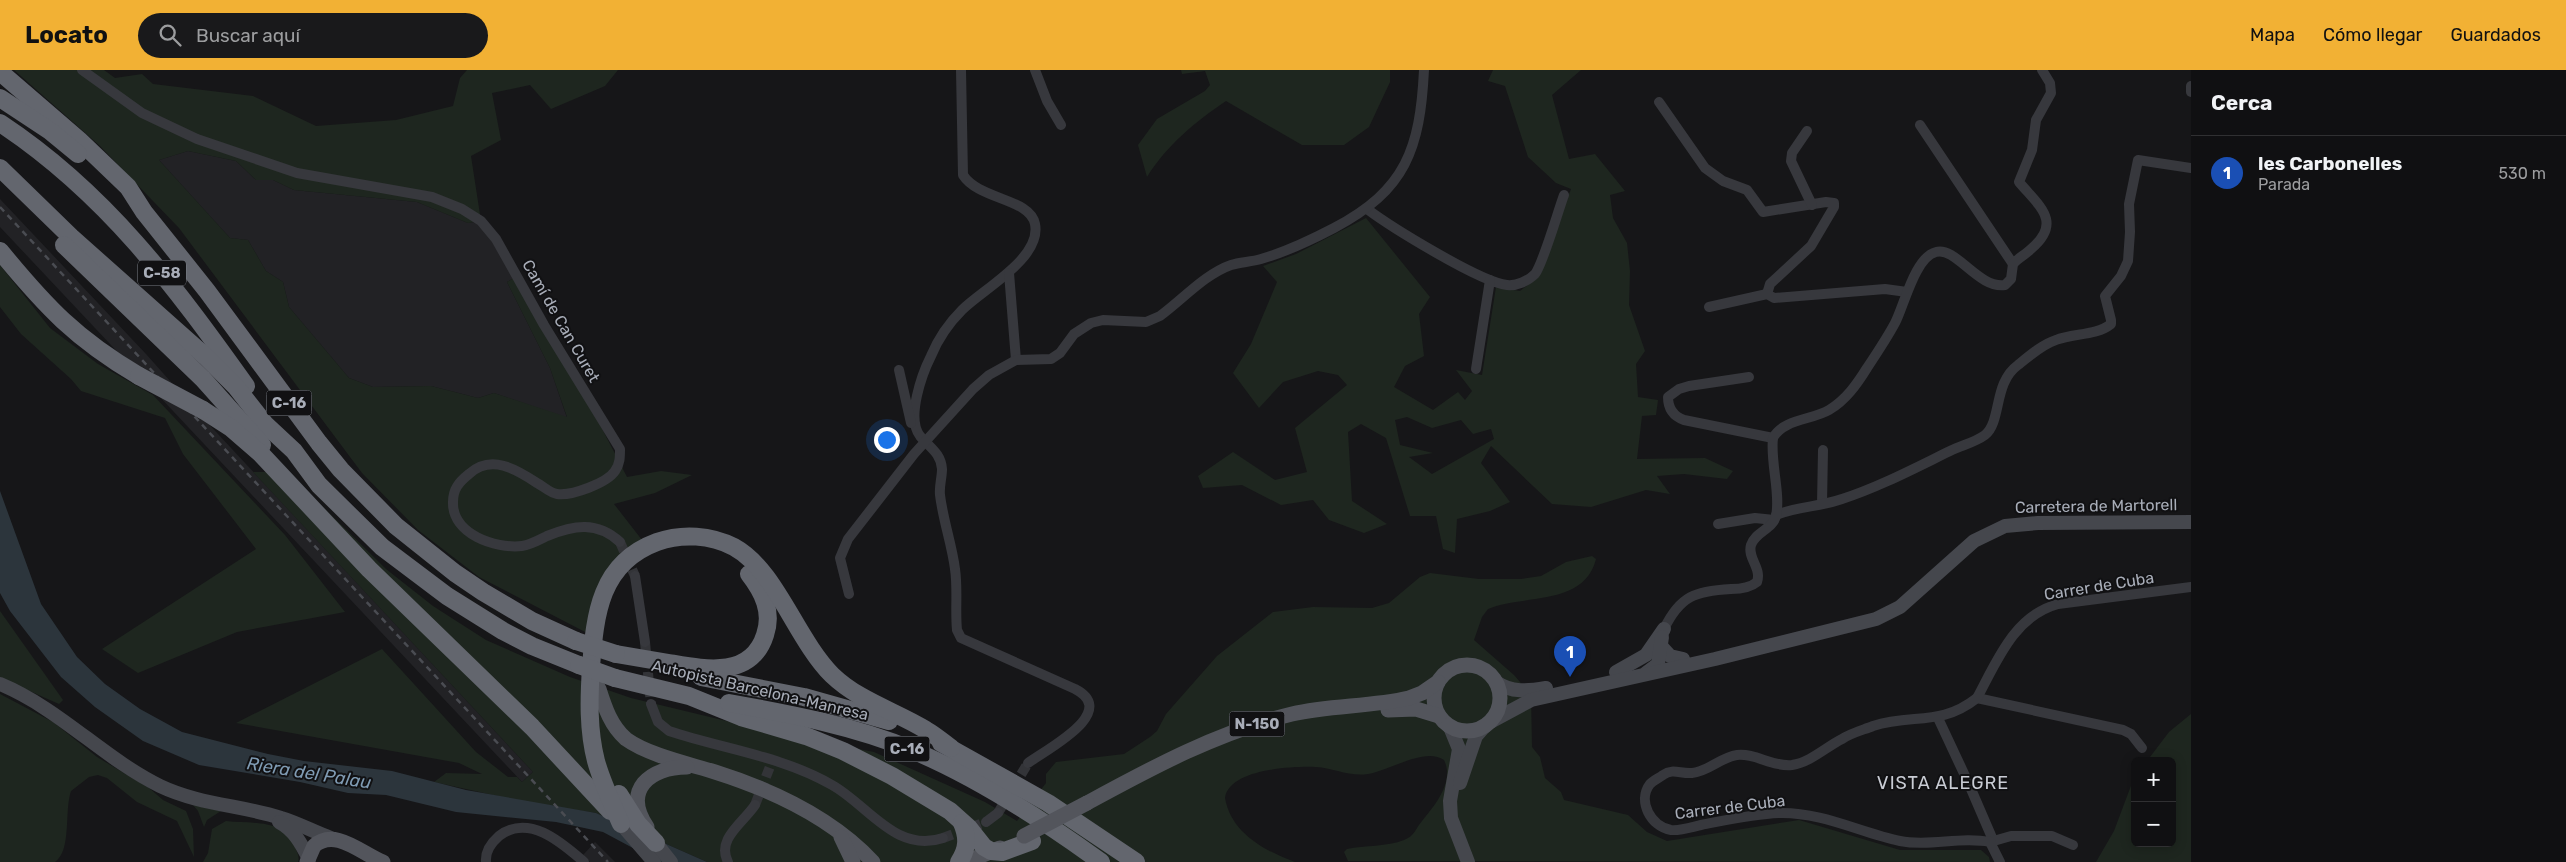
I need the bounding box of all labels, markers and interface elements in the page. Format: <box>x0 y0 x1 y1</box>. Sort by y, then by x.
search box <box>138 13 488 58</box>
text: Locato <box>25 21 108 49</box>
icon: search <box>156 21 184 49</box>
text: Buscar aquí <box>196 24 300 47</box>
text: Mapa <box>2250 24 2295 46</box>
text: Cómo llegar <box>2323 24 2422 46</box>
text: Guardados <box>2450 24 2541 46</box>
text: Cerca <box>2211 90 2272 115</box>
text: les Carbonelles <box>2258 152 2402 175</box>
text: 1 <box>2223 164 2231 183</box>
text: 530 m <box>2499 164 2546 183</box>
text: Parada <box>2258 175 2310 194</box>
street label: Camí de Can Curet <box>518 256 604 386</box>
road number: C-58 <box>138 260 186 286</box>
road number: C-16 <box>266 390 312 416</box>
your location <box>874 427 900 453</box>
street label: Carretera de Martorell <box>2015 495 2177 517</box>
street label: Carrer de Cuba <box>2043 568 2155 604</box>
pin: 1 <box>1554 636 1586 677</box>
street label: Autopista Barcelona-Manresa <box>650 656 870 724</box>
road number: N-150 <box>1230 712 1284 736</box>
road number: C-16 <box>884 736 930 762</box>
water label: Riera del Palau <box>245 752 373 794</box>
map controls <box>2131 757 2176 847</box>
button: + <box>2131 757 2176 802</box>
district label: VISTA ALEGRE <box>1877 772 2009 794</box>
street label: Carrer de Cuba <box>1674 791 1786 823</box>
button: − <box>2131 802 2176 847</box>

